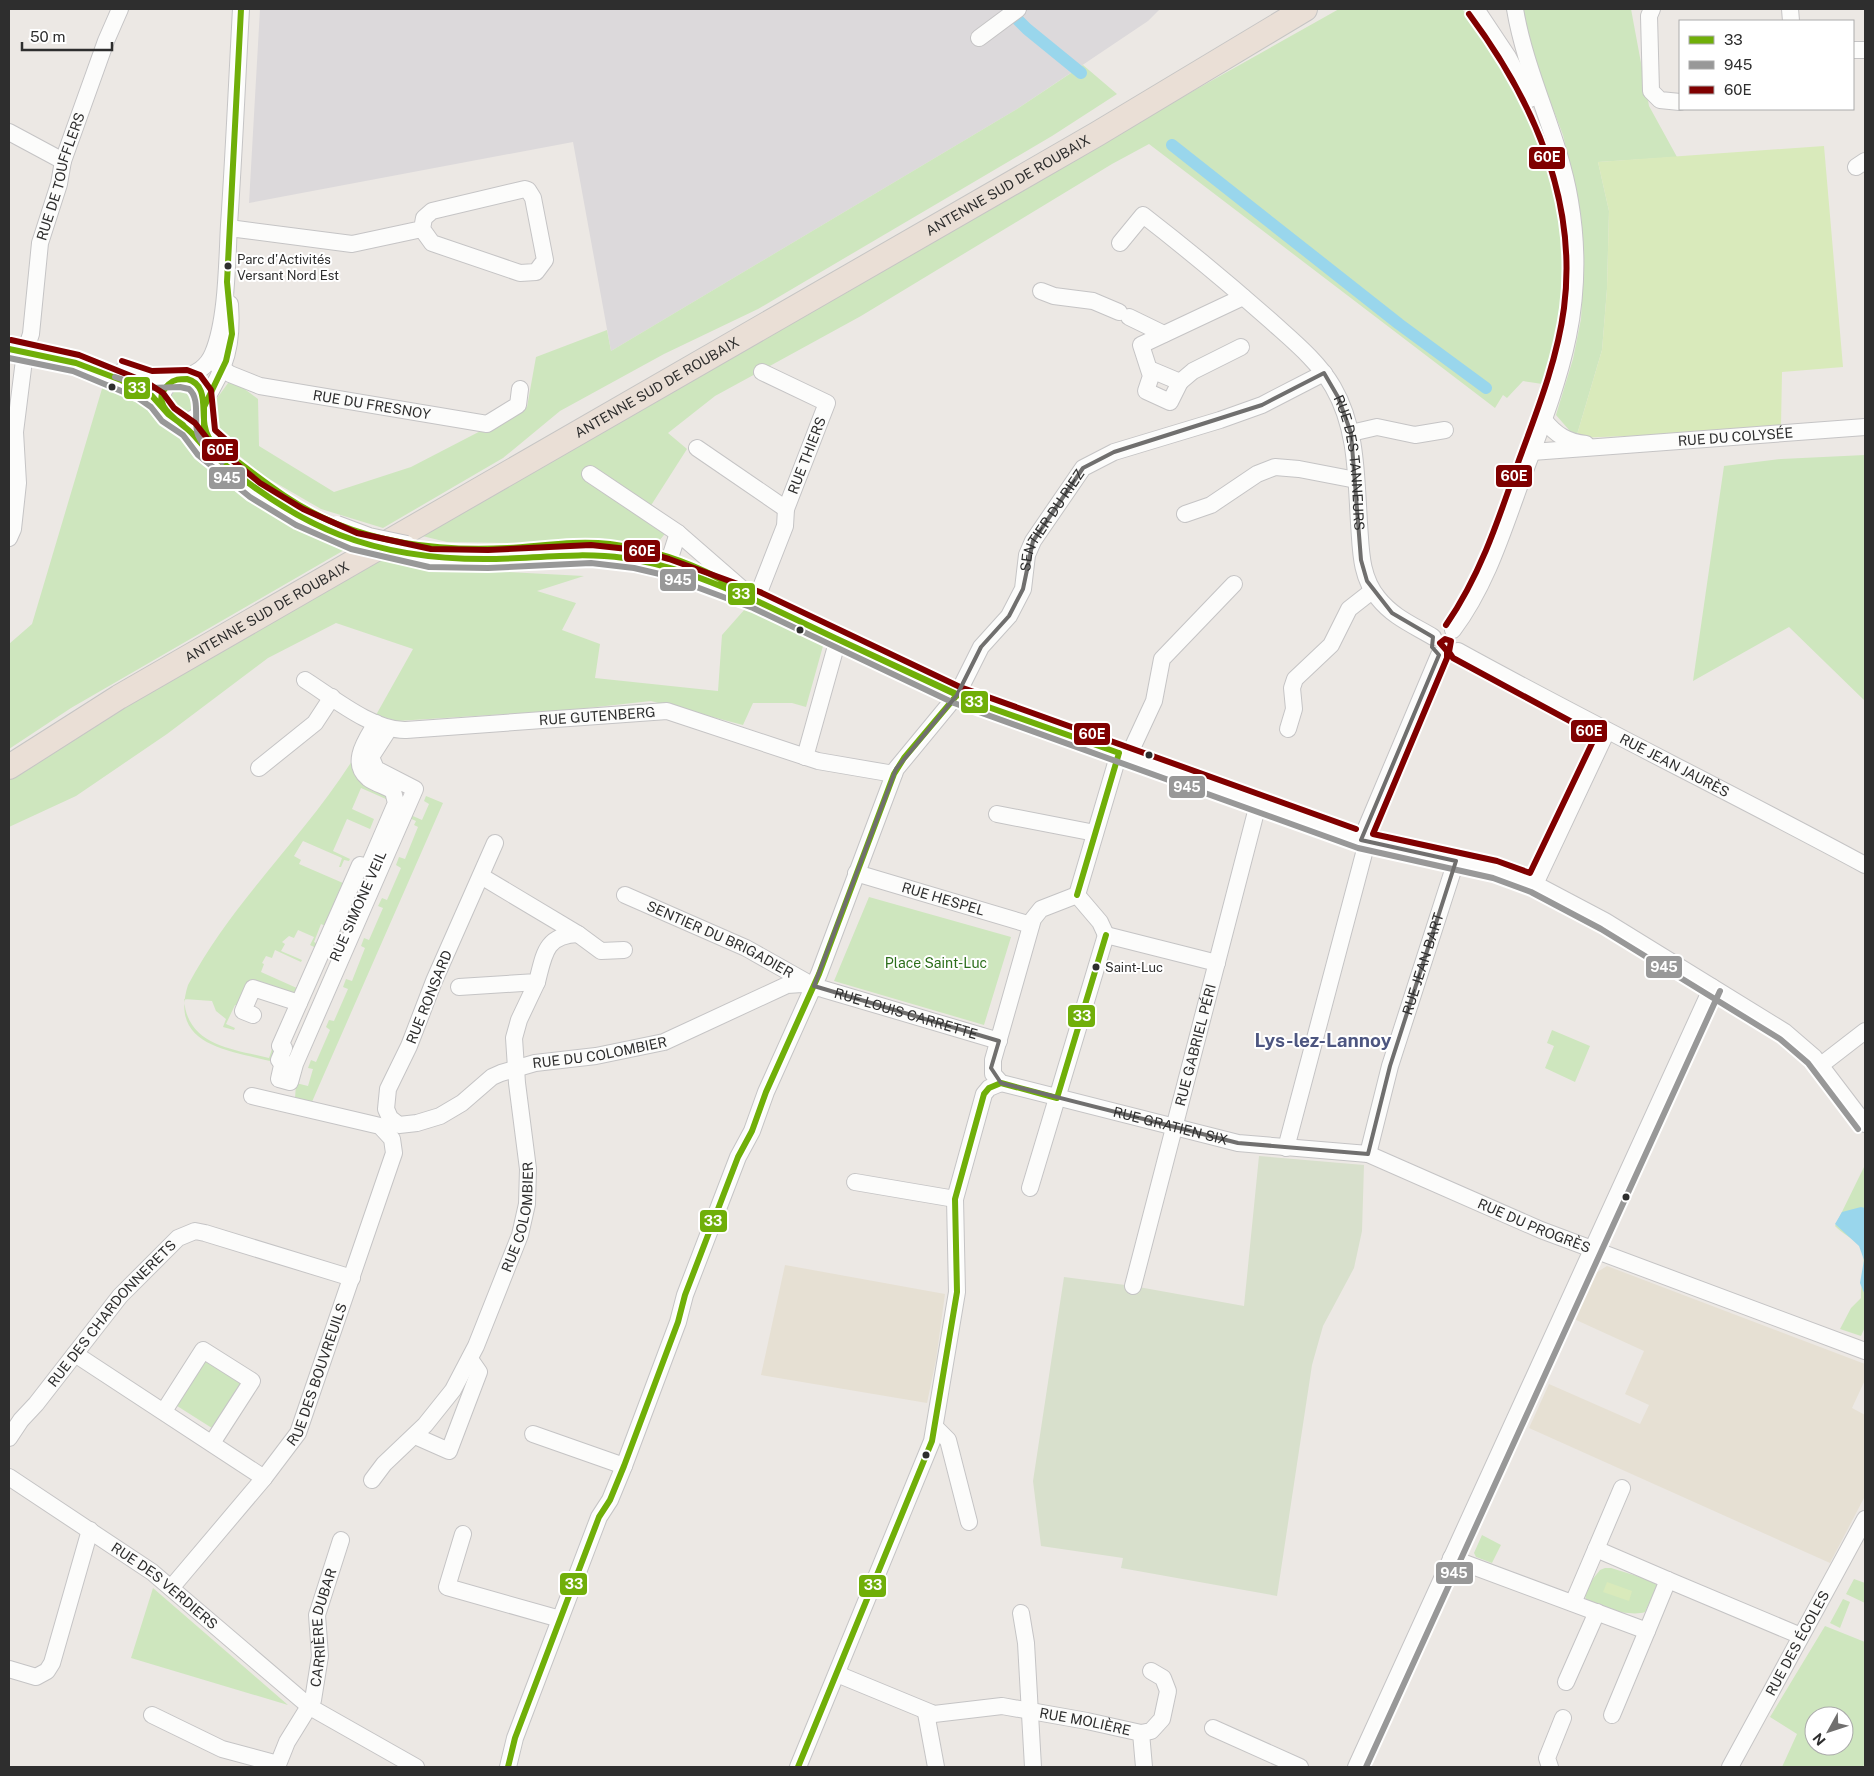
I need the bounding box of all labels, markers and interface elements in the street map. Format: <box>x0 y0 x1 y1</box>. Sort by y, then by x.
scale bar <box>22 20 112 52</box>
legend <box>1679 20 1854 110</box>
text: 50 m <box>30 28 65 45</box>
text: 33 <box>1724 31 1743 48</box>
text: 945 <box>1724 56 1752 73</box>
text: 60E <box>1724 81 1752 98</box>
street label: RUE DE TOUFFLERS <box>33 110 88 242</box>
street label: ANTENNE SUD DE ROUBAIX <box>923 132 1093 239</box>
line badge: 60E <box>1528 146 1566 170</box>
text: 60E <box>1533 149 1561 165</box>
place label: Parc d'Activités Versant Nord Est <box>237 252 339 283</box>
marker: Parc d'Activités Versant Nord Est <box>223 261 233 271</box>
street label: ANTENNE SUD DE ROUBAIX <box>572 334 742 441</box>
line badge: 33 <box>123 376 151 400</box>
text: 33 <box>128 380 146 396</box>
unlabelled marker <box>107 382 117 392</box>
street label: RUE DU FRESNOY <box>312 387 432 422</box>
street label: RUE DES TANNEURS <box>1330 392 1368 531</box>
street label: RUE THIERS <box>785 414 829 496</box>
street label: RUE DU COLYSÉE <box>1677 424 1794 449</box>
line badge: 60E <box>201 438 239 462</box>
text: 60E <box>206 442 234 458</box>
line badge: 60E <box>1495 464 1533 488</box>
line badge: 945 <box>208 466 246 490</box>
street label: SENTIER DU RIEZ <box>1017 466 1088 572</box>
text: 60E <box>1500 468 1528 484</box>
text: 945 <box>213 470 241 486</box>
line badge: 60E <box>623 539 661 563</box>
text: 60E <box>628 543 656 559</box>
street label: ANTENNE SUD DE ROUBAIX <box>182 558 352 665</box>
line badge: 945 <box>659 568 697 592</box>
text: 945 <box>664 572 692 588</box>
line badge: 33 <box>727 582 756 606</box>
text: 33 <box>732 586 750 602</box>
unlabelled marker <box>795 625 805 635</box>
line badge: 33 <box>960 690 989 714</box>
text: 33 <box>965 694 983 710</box>
street label: RUE GUTENBERG <box>538 704 656 728</box>
line badge: 60E <box>1570 719 1608 743</box>
line badge: 60E <box>1073 722 1111 746</box>
text: 60E <box>1575 723 1603 739</box>
text: 60E <box>1078 726 1106 742</box>
street label: RUE JEAN JAURÈS <box>1617 731 1732 800</box>
unlabelled marker <box>1144 750 1154 760</box>
line badge: 945 <box>1168 775 1206 799</box>
text: 945 <box>1173 779 1201 795</box>
street label: RUE SIMONE VEIL <box>326 848 390 964</box>
street label: RUE HESPEL <box>900 879 987 919</box>
street label: SENTIER DU BRIGADIER <box>644 898 796 981</box>
street label: RUE JEAN BART <box>1399 911 1447 1017</box>
street label: RUE RONSARD <box>403 948 455 1046</box>
park label: Place Saint-Luc <box>885 955 987 971</box>
line badge: 945 <box>1645 955 1683 979</box>
text: 945 <box>1650 959 1678 975</box>
place label: Saint-Luc <box>1105 960 1163 975</box>
marker: Saint-Luc <box>1091 962 1101 972</box>
street label: RUE GABRIEL PÉRI <box>1172 982 1219 1108</box>
street label: RUE LOUIS CARRETTE <box>833 985 980 1042</box>
line badge: 33 <box>1067 1004 1096 1028</box>
text: 33 <box>1073 1008 1091 1024</box>
district label: Lys-lez-Lannoy <box>1255 1029 1392 1051</box>
street label: RUE DU COLOMBIER <box>532 1034 668 1071</box>
street label: RUE GRATIEN SIX <box>1112 1104 1230 1148</box>
street label: RUE COLOMBIER <box>498 1161 536 1274</box>
unlabelled marker <box>1621 1192 1631 1202</box>
street label: RUE DU PROGRÈS <box>1475 1195 1593 1256</box>
line badge: 33 <box>699 1209 728 1233</box>
text: 33 <box>704 1213 722 1229</box>
street label: RUE DES CHARDONNERETS <box>45 1237 179 1390</box>
street label: RUE DES BOUVREUILS <box>283 1301 350 1449</box>
unlabelled marker <box>921 1450 931 1460</box>
street label: RUE DES VERDIERS <box>108 1539 221 1632</box>
line badge: 945 <box>1435 1561 1474 1585</box>
text: 945 <box>1440 1565 1468 1581</box>
street label: CARRIÈRE DUBAR <box>307 1566 339 1688</box>
line badge: 33 <box>559 1572 588 1596</box>
line badge: 33 <box>858 1574 887 1598</box>
text: 33 <box>565 1576 583 1592</box>
text: 33 <box>864 1577 882 1593</box>
street label: RUE DES ÉCOLES <box>1762 1588 1832 1698</box>
street label: RUE MOLIÈRE <box>1038 1705 1132 1739</box>
north arrow <box>1804 1706 1854 1756</box>
text: N <box>1809 1730 1829 1749</box>

